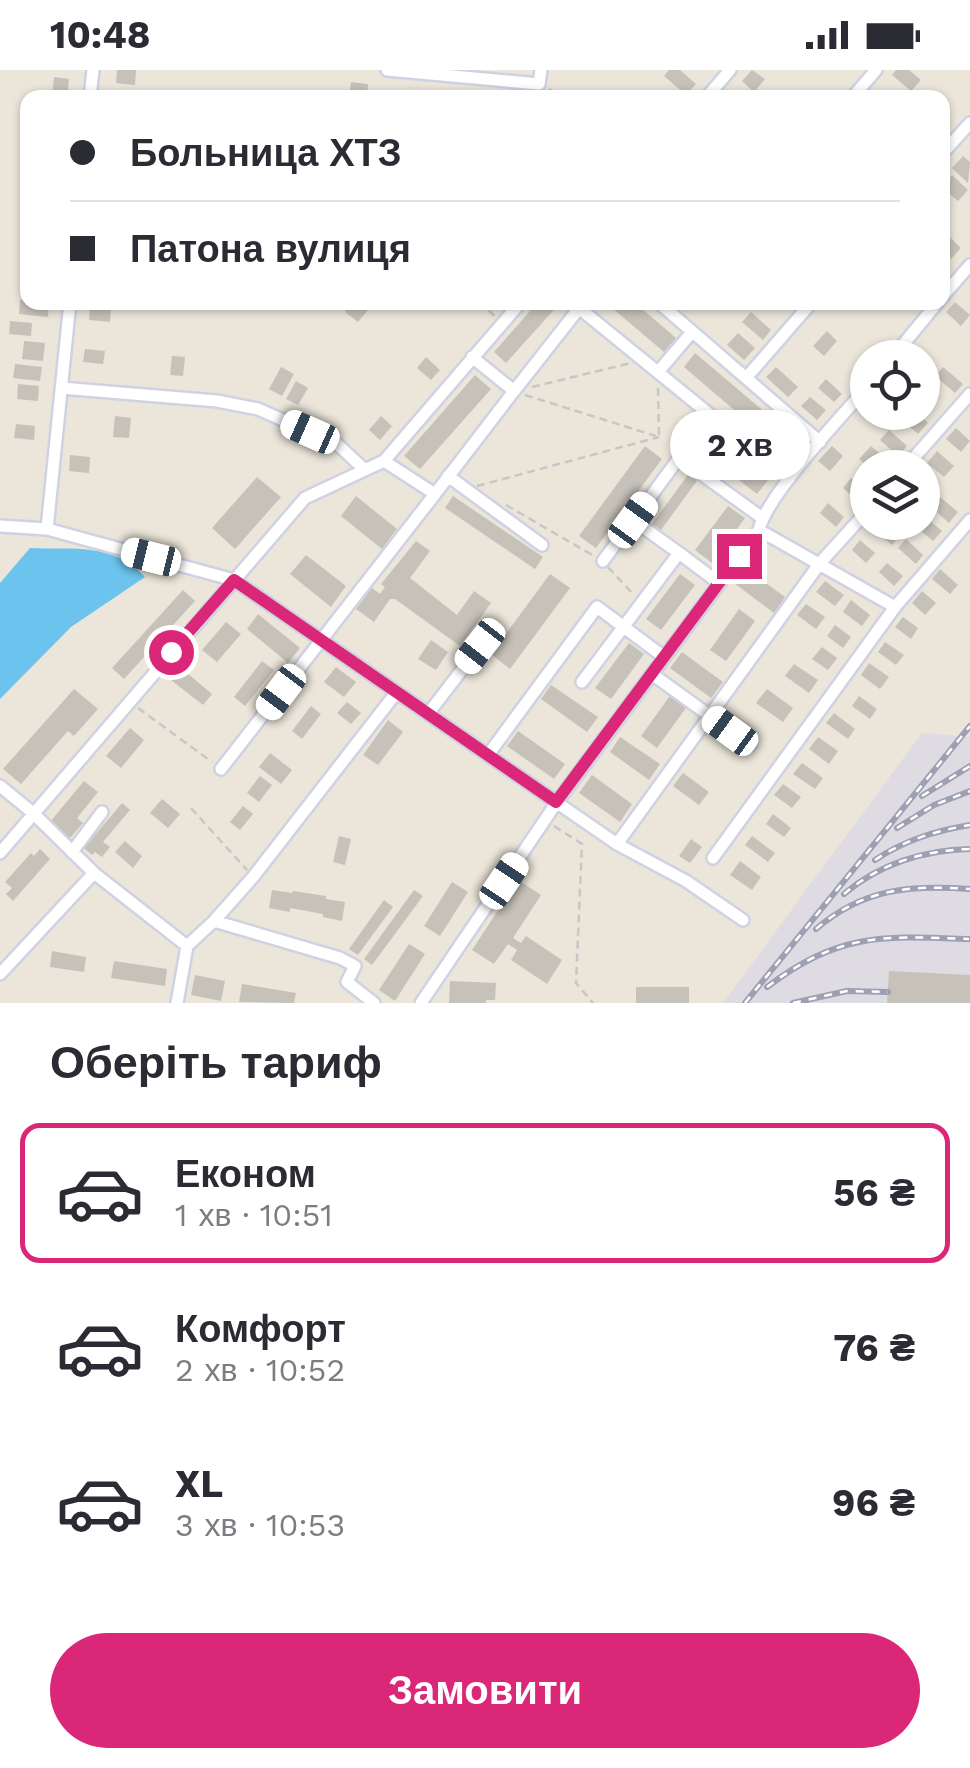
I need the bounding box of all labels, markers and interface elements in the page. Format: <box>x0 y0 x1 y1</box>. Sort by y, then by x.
text: 10:48 <box>50 13 151 57</box>
text: Больница ХТЗ <box>130 131 402 175</box>
text: Патона вулиця <box>130 227 411 271</box>
map controls <box>850 340 940 540</box>
button: locate <box>850 340 940 430</box>
car <box>276 406 344 458</box>
callout: 2 хв <box>669 411 809 481</box>
text: 2 хв <box>707 426 773 464</box>
button: layers <box>850 450 940 540</box>
car <box>603 487 663 553</box>
route end <box>717 534 762 579</box>
car <box>118 535 184 579</box>
car <box>450 613 510 679</box>
route start <box>149 630 194 675</box>
car <box>251 659 311 725</box>
car <box>697 701 763 761</box>
car <box>475 848 533 914</box>
text: Оберіть тариф <box>50 1036 382 1089</box>
icon: car <box>55 1148 145 1238</box>
text: Економ <box>175 1152 316 1196</box>
text: 56 ₴ <box>833 1171 915 1215</box>
text: 1 хв · 10:51 <box>175 1196 333 1234</box>
icon: car <box>55 1303 145 1393</box>
text: Комфорт <box>175 1307 346 1351</box>
text: 76 ₴ <box>833 1326 915 1370</box>
text: 2 хв · 10:52 <box>175 1351 345 1389</box>
icon: car <box>55 1458 145 1548</box>
text: XL <box>175 1462 223 1506</box>
text: 96 ₴ <box>832 1481 915 1525</box>
text: 3 хв · 10:53 <box>175 1506 345 1544</box>
button: Замовити <box>50 1633 920 1748</box>

